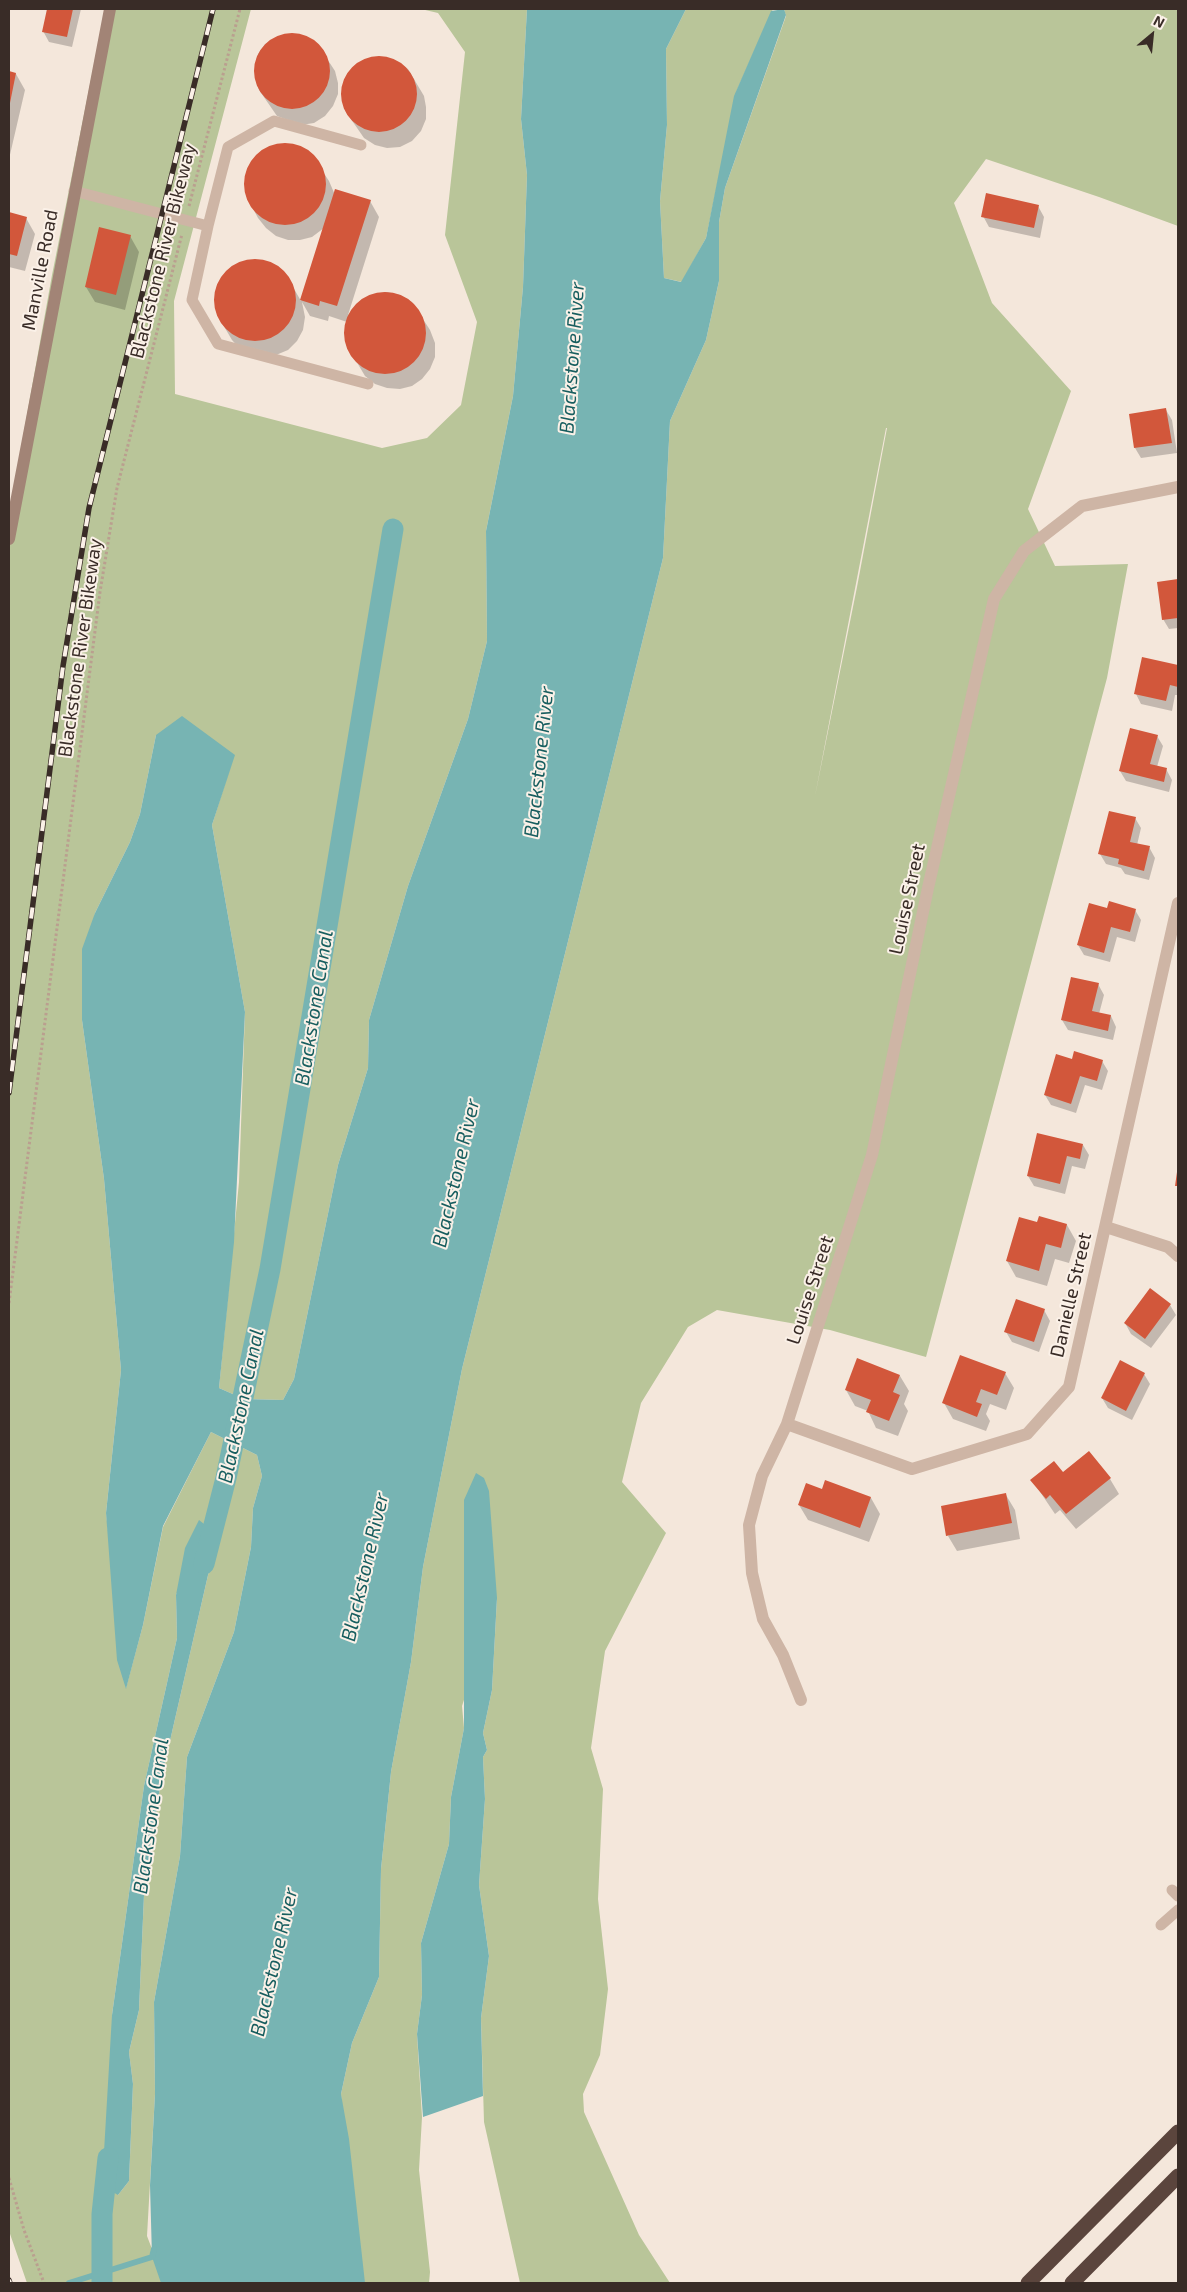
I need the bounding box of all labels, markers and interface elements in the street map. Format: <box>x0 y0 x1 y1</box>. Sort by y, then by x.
north arrow <box>1127 10 1177 60</box>
text: N <box>1151 11 1168 31</box>
street label: Blackstone River Bikeway <box>125 141 201 361</box>
street label: Manville Road <box>17 208 63 332</box>
water label: Blackstone River <box>555 281 589 435</box>
street label: Blackstone River Bikeway <box>53 537 107 759</box>
water label: Blackstone River <box>519 685 559 839</box>
street label: Louise Street <box>884 841 930 957</box>
water label: Blackstone Canal <box>290 929 338 1087</box>
water label: Blackstone River <box>427 1096 485 1250</box>
street label: Danielle Street <box>1046 1230 1096 1360</box>
street label: Louise Street <box>782 1233 838 1347</box>
water label: Blackstone Canal <box>213 1327 269 1485</box>
water label: Blackstone River <box>336 1490 394 1644</box>
water label: Blackstone Canal <box>128 1737 174 1895</box>
water label: Blackstone River <box>245 1885 303 2039</box>

